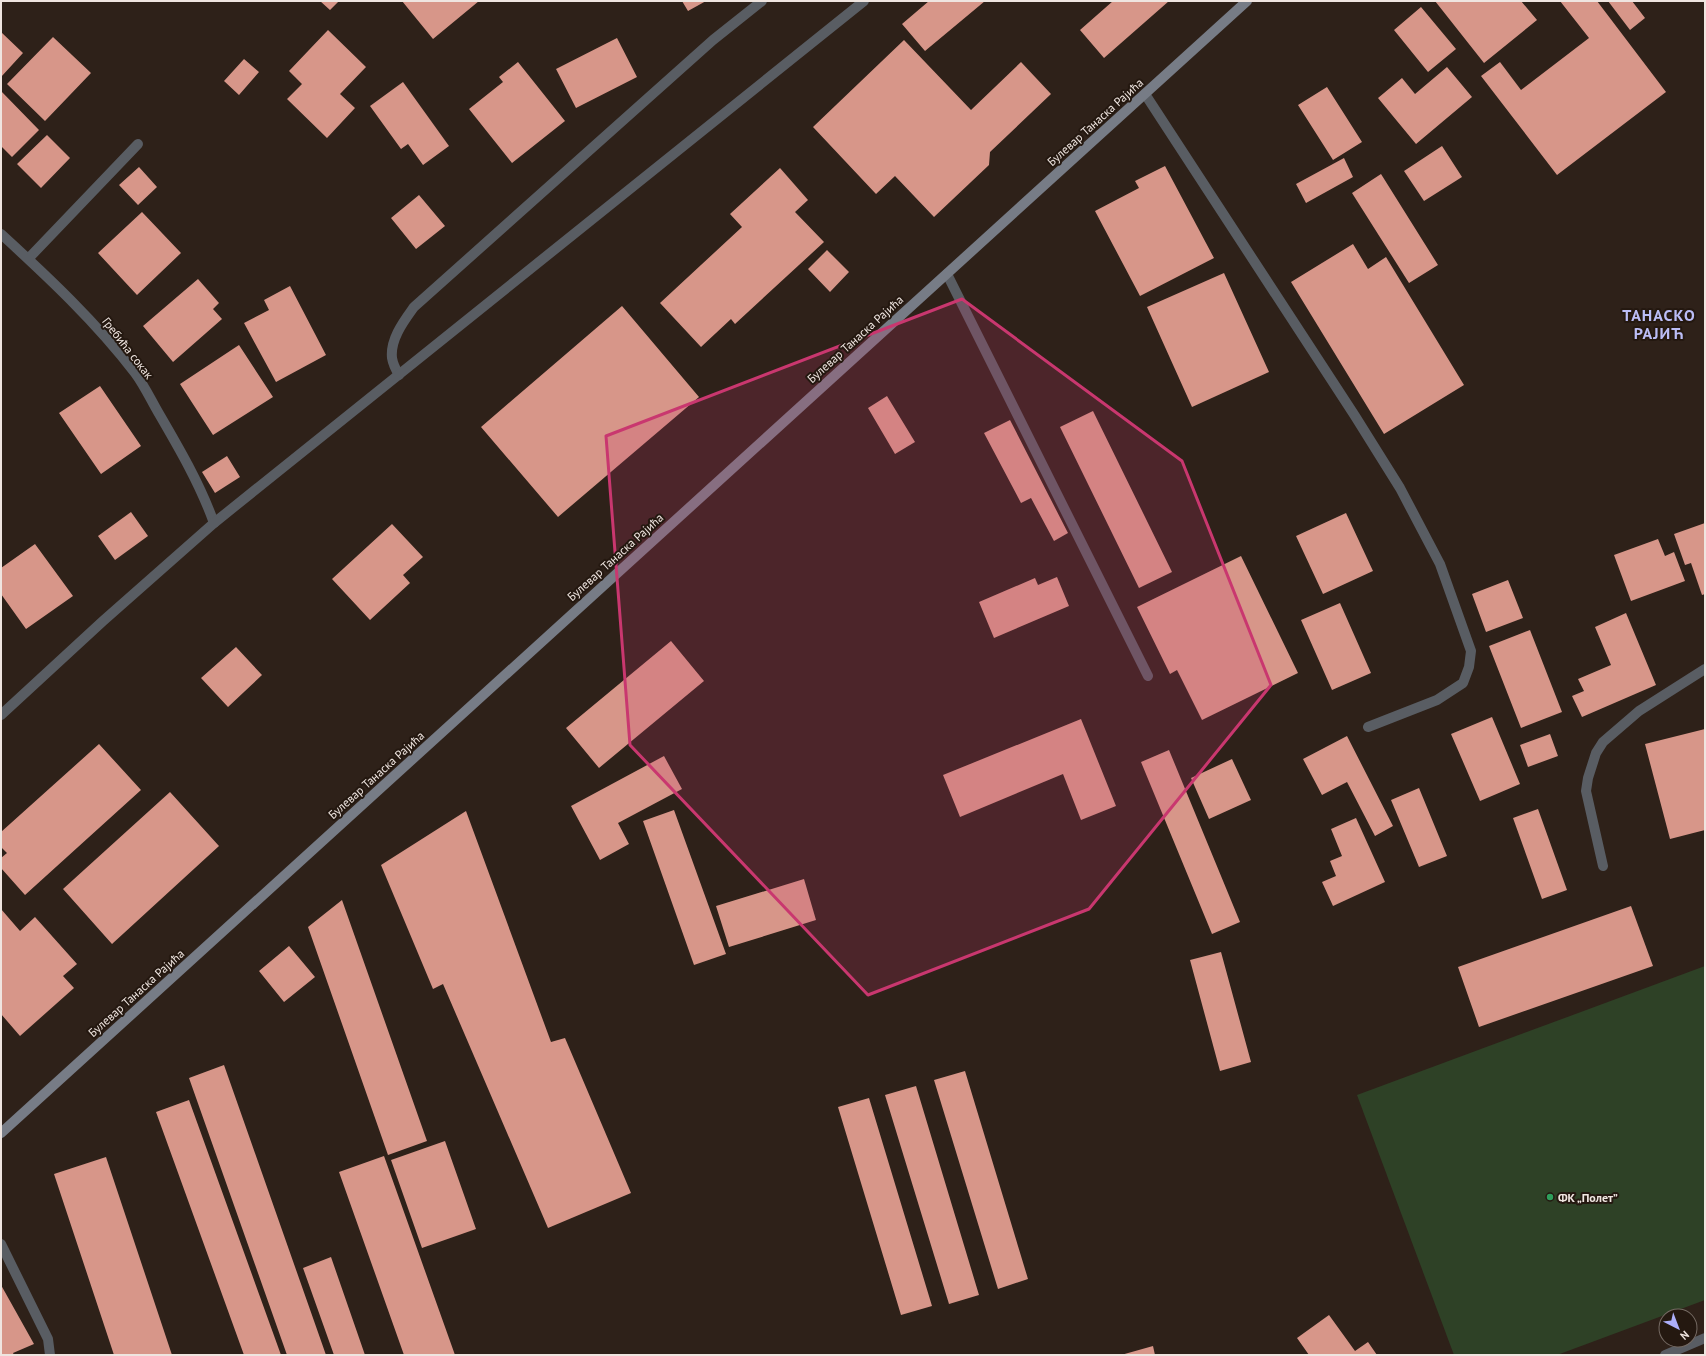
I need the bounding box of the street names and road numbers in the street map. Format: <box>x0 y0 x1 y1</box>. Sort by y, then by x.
street label: Булевар Танаска Рајића <box>1044 75 1146 169</box>
street label: Булевар Танаска Рајића <box>804 292 906 386</box>
street label: Гребића сокак <box>99 314 157 382</box>
street label: Булевар Танаска Рајића <box>564 510 666 604</box>
street label: Булевар Танаска Рајића <box>325 728 427 822</box>
street label: Булевар Танаска Рајића <box>85 946 187 1040</box>

